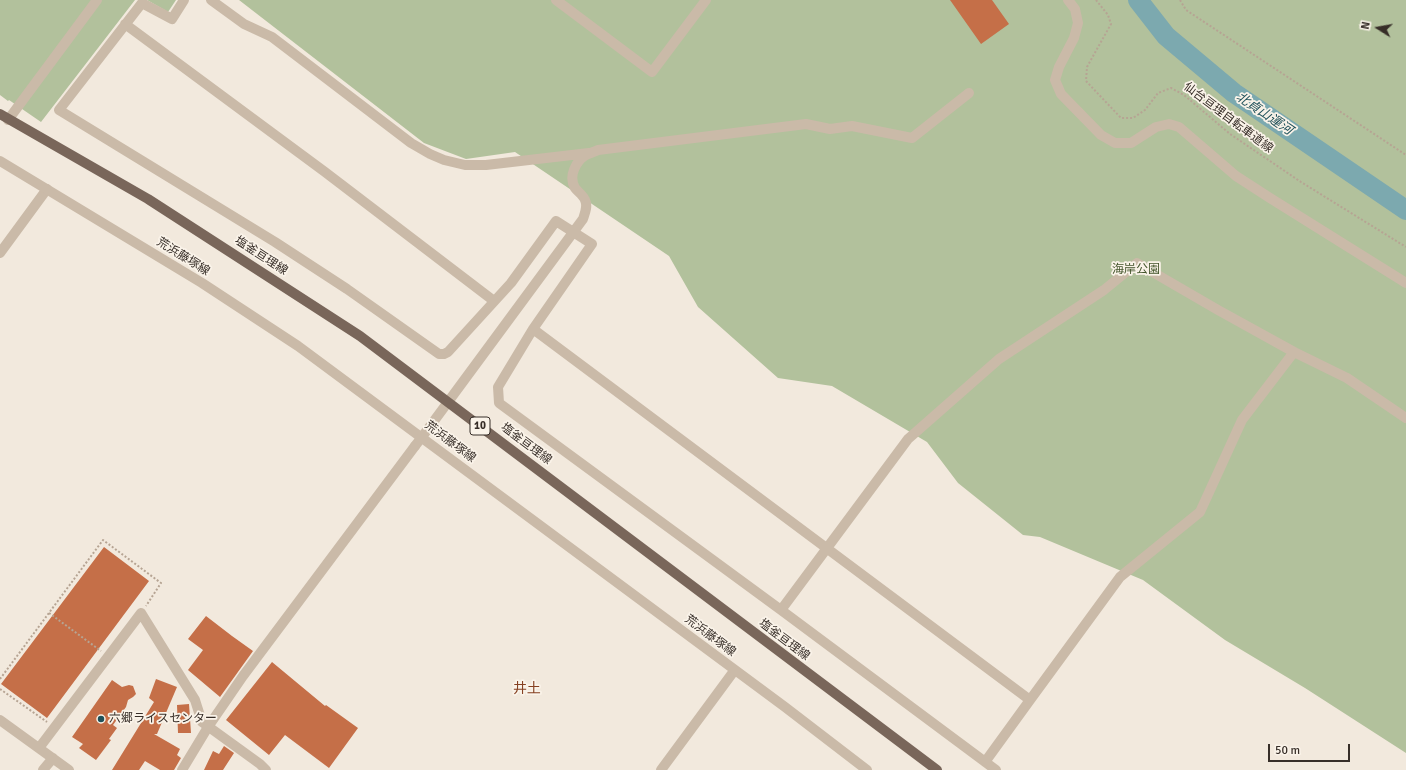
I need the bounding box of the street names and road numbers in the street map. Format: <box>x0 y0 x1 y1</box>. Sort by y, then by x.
street label: 仙台亘理自転車道線 <box>1181 80 1275 156</box>
street label: 塩釜亘理線 <box>232 234 290 278</box>
street label: 荒浜藤塚線 <box>154 235 212 279</box>
road number: 10 <box>470 417 490 435</box>
street label: 荒浜藤塚線 <box>422 418 478 466</box>
street label: 塩釜亘理線 <box>498 420 554 468</box>
street label: 荒浜藤塚線 <box>682 612 738 660</box>
street label: 塩釜亘理線 <box>756 616 812 664</box>

